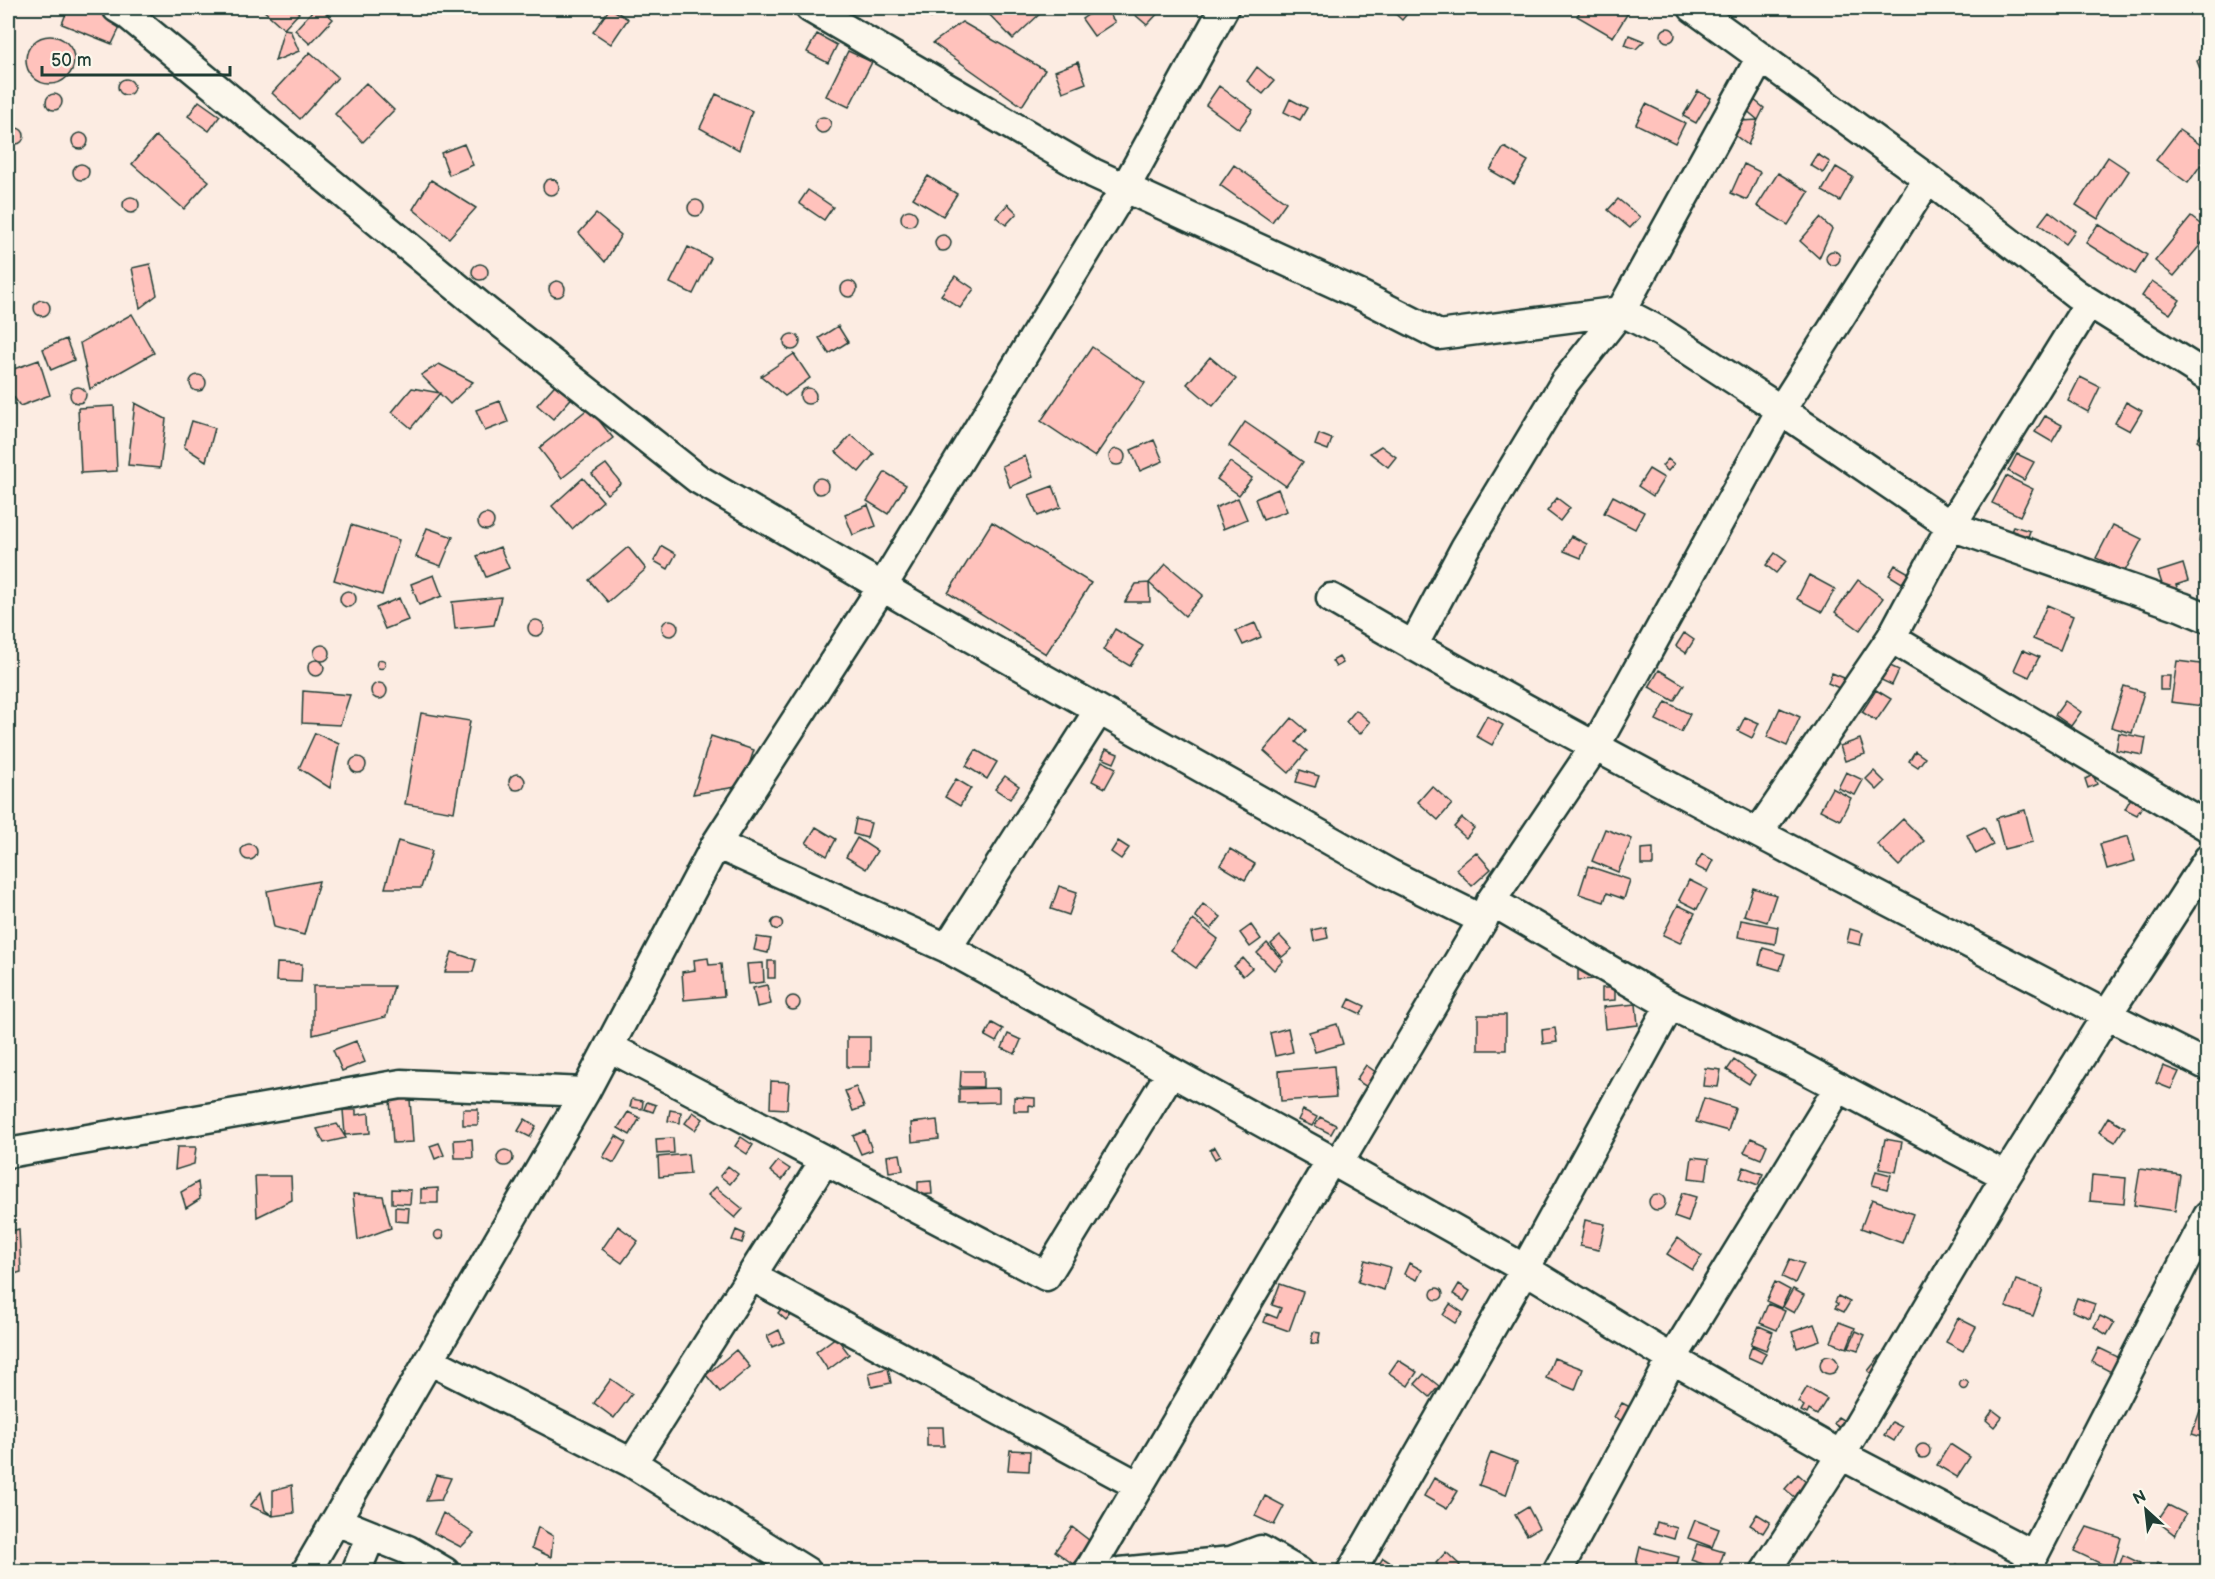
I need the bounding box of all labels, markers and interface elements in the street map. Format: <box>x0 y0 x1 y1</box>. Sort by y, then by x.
scale bar <box>42 39 230 77</box>
text: 50 m <box>51 50 92 71</box>
north arrow <box>2116 1480 2176 1540</box>
text: N <box>2130 1487 2150 1509</box>

